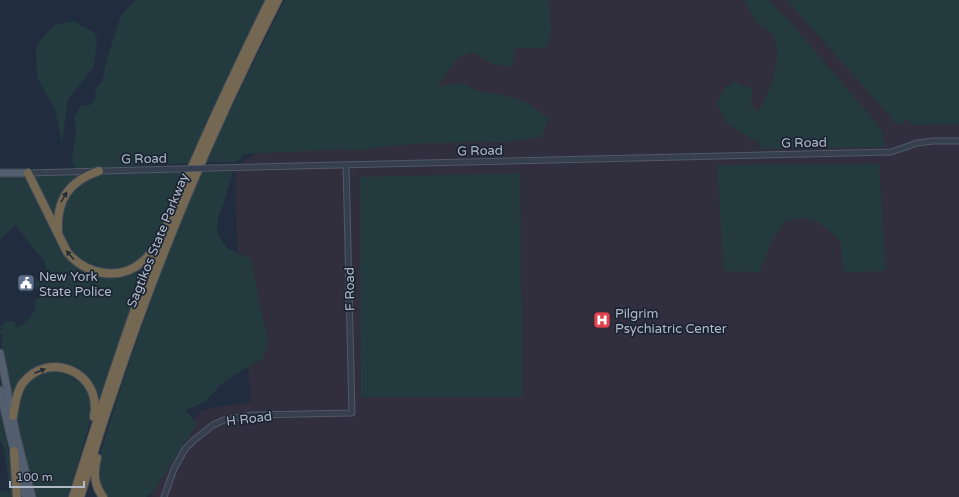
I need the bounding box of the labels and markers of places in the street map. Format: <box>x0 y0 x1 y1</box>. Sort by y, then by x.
place label: New York State Police <box>39 269 112 300</box>
public building icon: New York State Police <box>16 273 36 293</box>
place label: Pilgrim Psychiatric Center <box>615 306 727 337</box>
hospital icon: Pilgrim Psychiatric Center <box>592 310 612 330</box>

